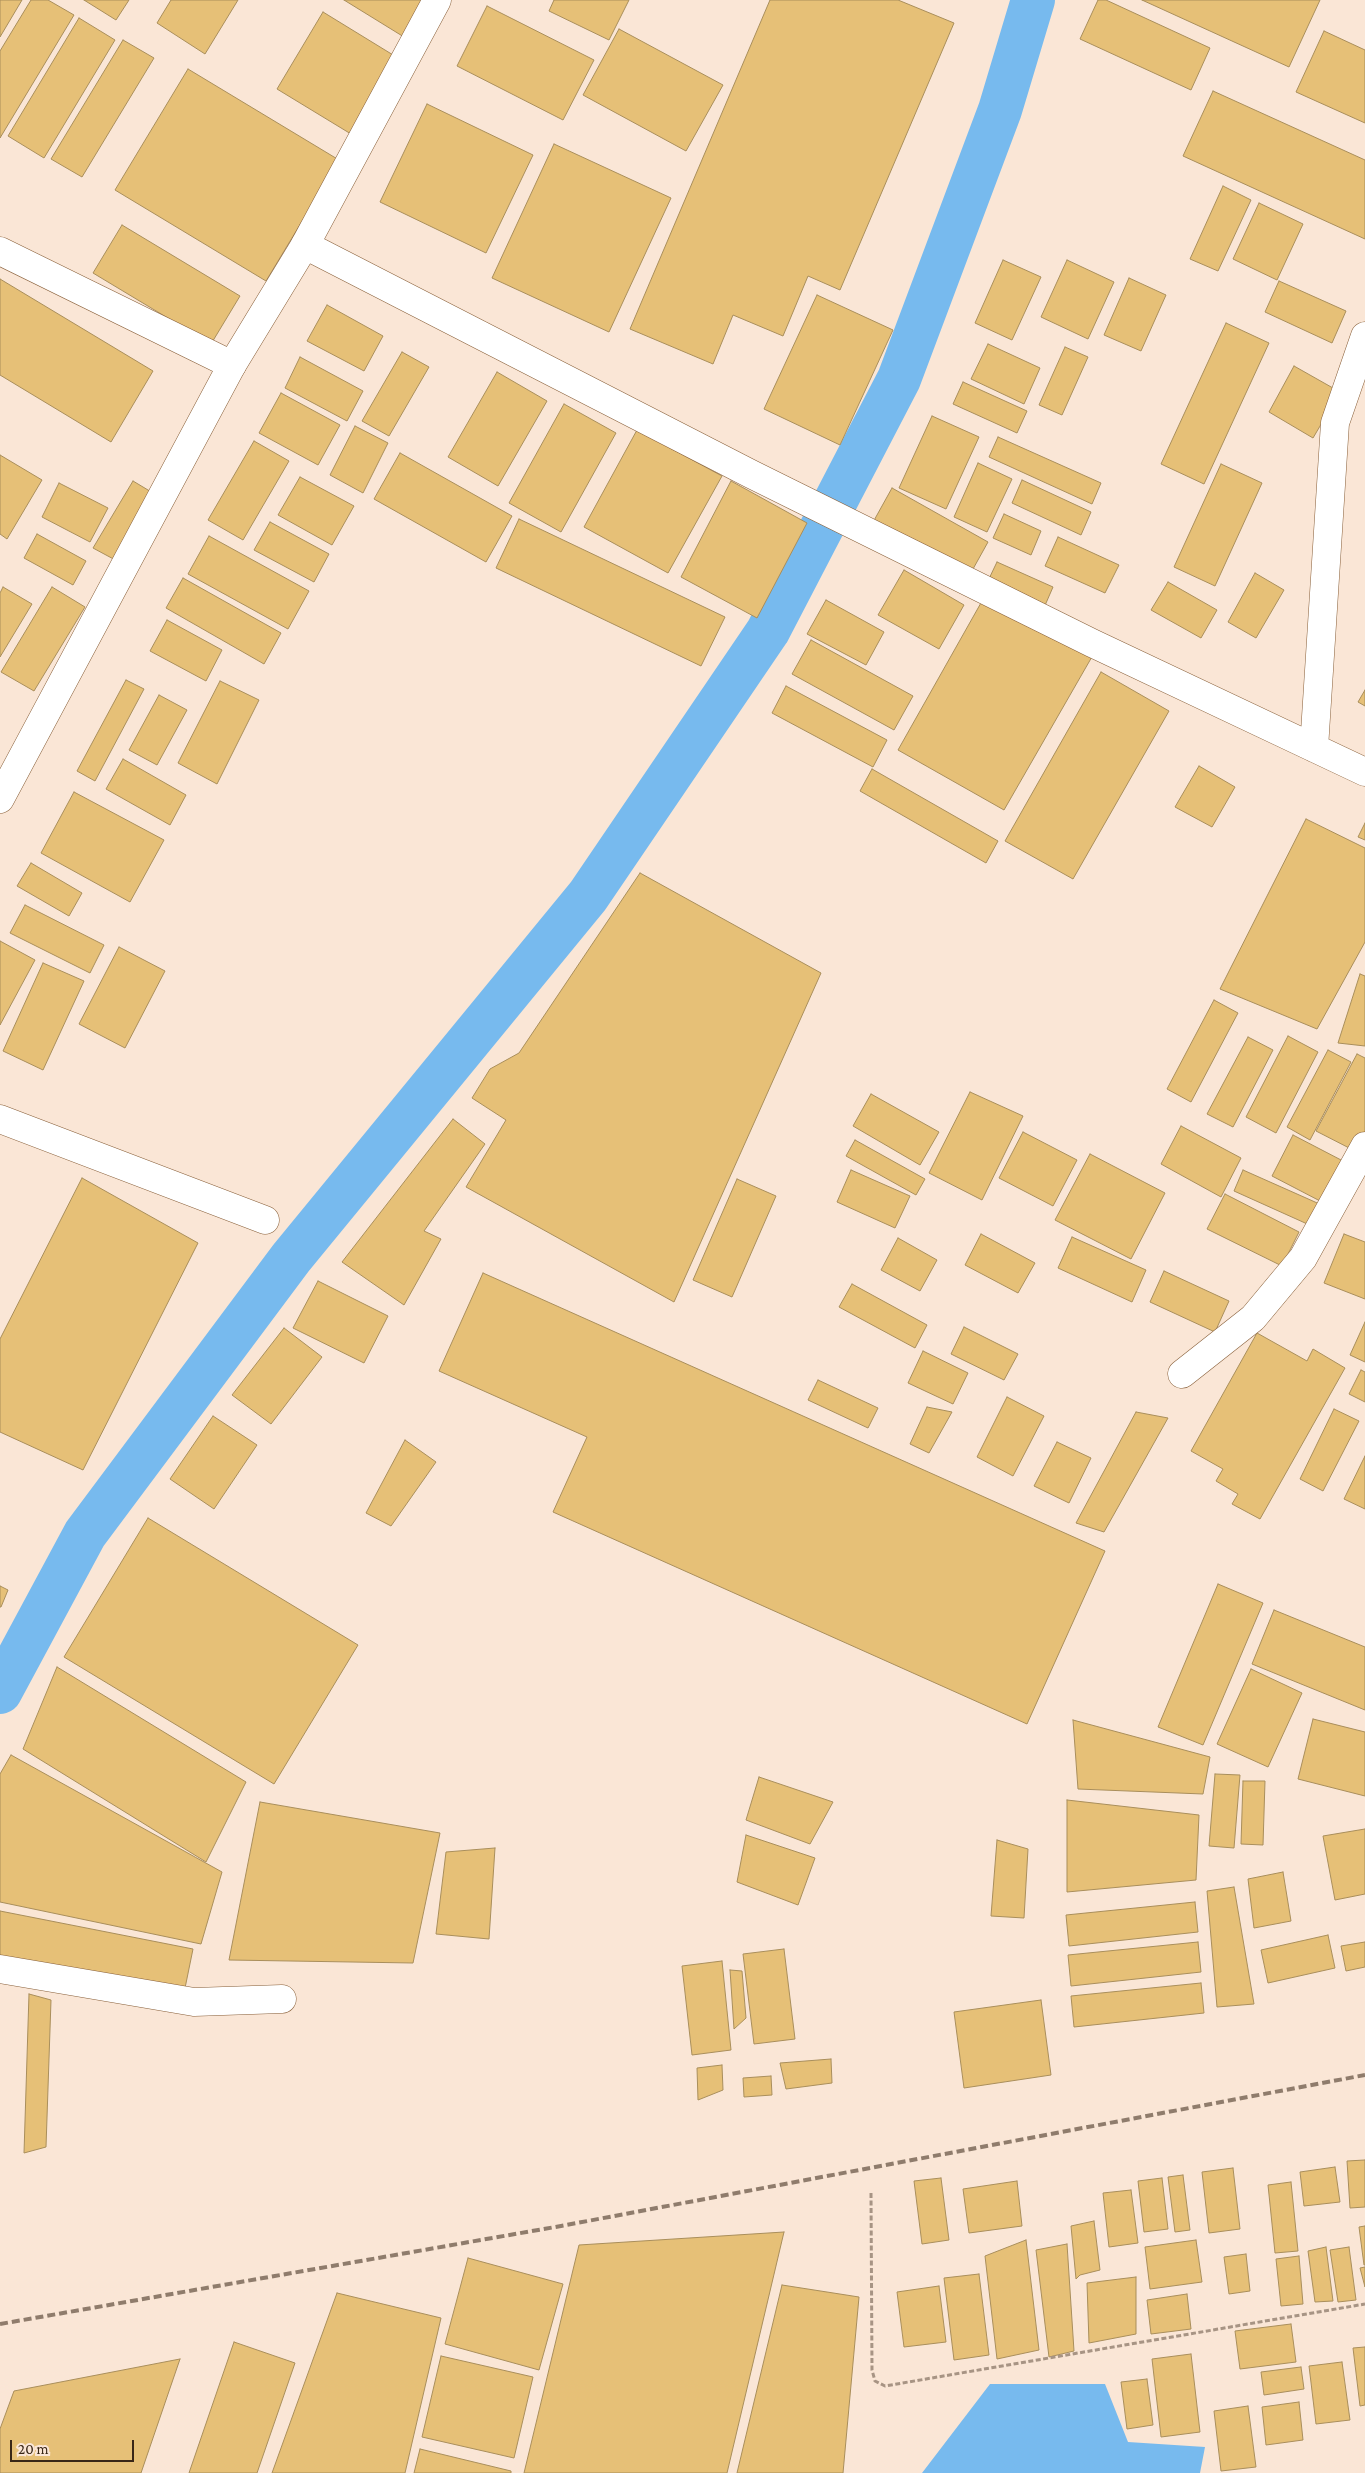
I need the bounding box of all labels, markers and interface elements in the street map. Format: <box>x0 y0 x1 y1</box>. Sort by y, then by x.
scale bar <box>12 2430 136 2462</box>
text: 20 m <box>18 2441 49 2457</box>

